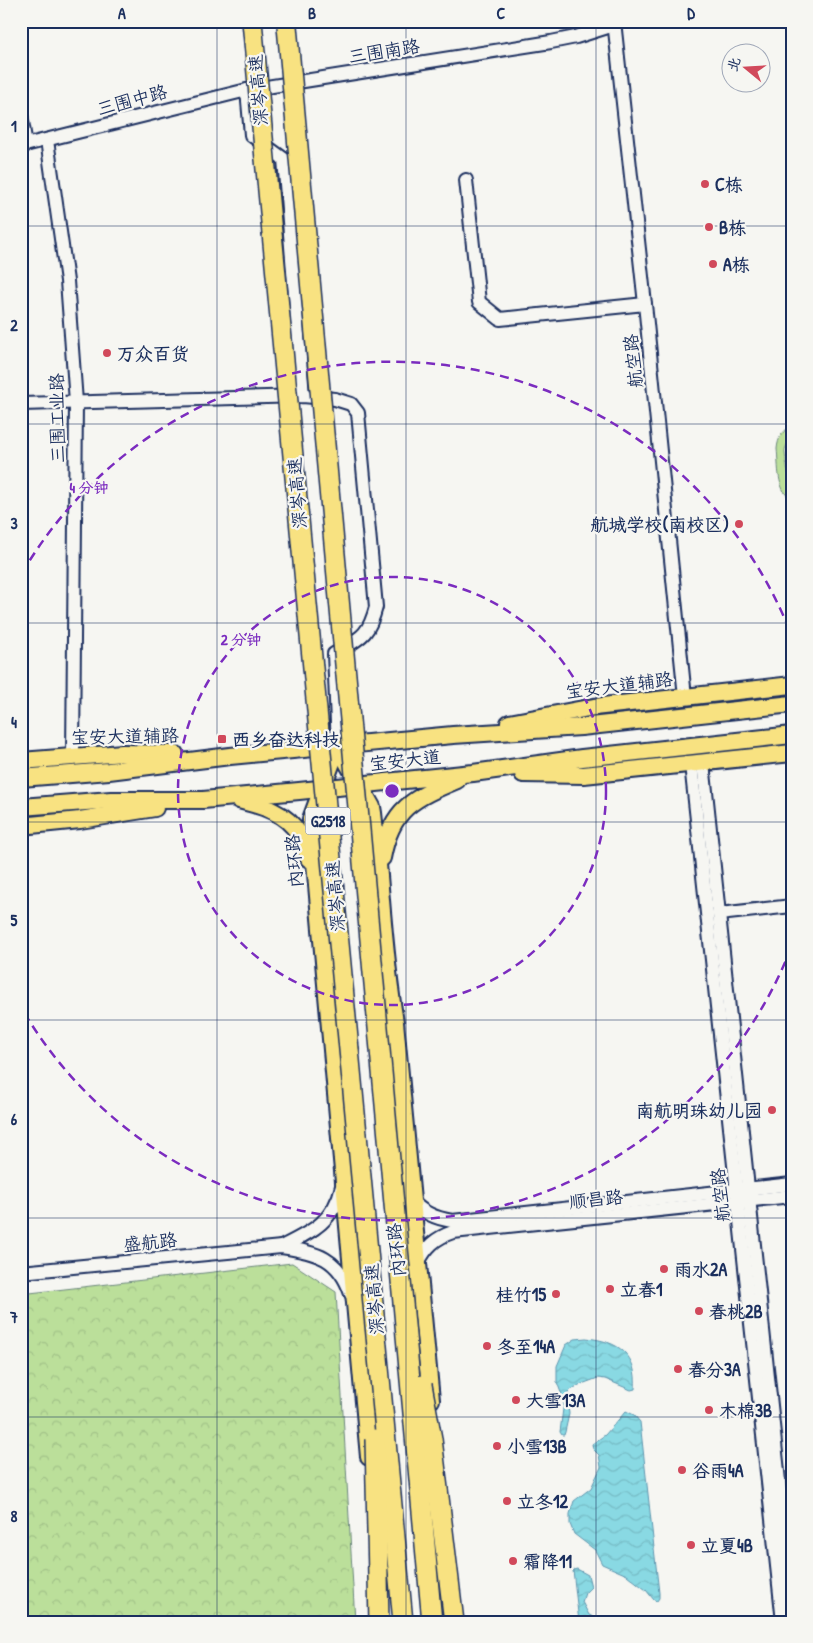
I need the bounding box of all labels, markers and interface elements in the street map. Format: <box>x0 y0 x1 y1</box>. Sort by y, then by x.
text: A <box>118 2 126 24</box>
text: B <box>308 2 316 24</box>
text: C <box>497 2 506 24</box>
text: D <box>687 2 695 24</box>
street label: 三围南路 <box>346 33 422 69</box>
north arrow <box>720 42 770 92</box>
street label: 深岑高速 <box>242 53 274 127</box>
text: 北 <box>722 54 744 73</box>
street label: 三围中路 <box>94 79 170 121</box>
text: 1 <box>11 115 17 137</box>
place label: C栋 <box>715 172 743 197</box>
marker: C栋 <box>699 178 711 190</box>
place label: B栋 <box>719 215 746 240</box>
marker: B栋 <box>703 221 715 233</box>
place label: A栋 <box>723 252 750 277</box>
marker: A栋 <box>707 258 719 270</box>
text: 2 <box>10 314 18 336</box>
street label: 航空路 <box>618 333 648 389</box>
place label: 万众百货 <box>117 341 189 366</box>
marker: 万众百货 <box>101 347 113 359</box>
street label: 三围工业路 <box>44 373 70 463</box>
street label: 深岑高速 <box>281 456 313 530</box>
text: 4 分钟 <box>69 477 109 498</box>
text: 3 <box>10 512 18 534</box>
place label: 航城学校(南校区) <box>590 512 729 537</box>
marker: 航城学校(南校区) <box>733 518 745 530</box>
text: 2 分钟 <box>221 629 261 650</box>
street label: 宝安大道辅路 <box>564 666 674 704</box>
text: 4 <box>11 711 17 733</box>
street label: 宝安大道辅路 <box>71 723 179 749</box>
place label: 西乡奋达科技 <box>232 727 340 752</box>
marker: 西乡奋达科技 <box>216 733 228 745</box>
street label: 宝安大道 <box>368 744 442 776</box>
centre of rings <box>383 782 401 800</box>
road number: G2518 <box>306 808 350 834</box>
street label: 内环路 <box>279 833 309 889</box>
street label: 深岑高速 <box>319 859 351 933</box>
text: 5 <box>11 909 18 931</box>
place label: 南航明珠幼儿园 <box>636 1098 762 1123</box>
marker: 南航明珠幼儿园 <box>766 1104 778 1116</box>
text: 6 <box>11 1108 18 1130</box>
street label: 航空路 <box>705 1167 735 1223</box>
street label: 顺昌路 <box>568 1184 624 1214</box>
street label: 内环路 <box>381 1222 411 1278</box>
street label: 盛航路 <box>122 1227 178 1257</box>
place label: 雨水2A <box>674 1257 727 1282</box>
street label: 深岑高速 <box>358 1262 390 1336</box>
marker: 雨水2A <box>658 1263 670 1275</box>
place label: 立春1 <box>620 1277 663 1302</box>
place label: 桂竹15 <box>496 1282 546 1307</box>
marker: 立春1 <box>604 1283 616 1295</box>
marker: 桂竹15 <box>550 1288 562 1300</box>
place label: 春桃2B <box>709 1299 763 1324</box>
marker: 春桃2B <box>693 1305 705 1317</box>
text: 7 <box>9 1306 18 1328</box>
place label: 冬至14A <box>497 1334 555 1359</box>
marker: 冬至14A <box>481 1340 493 1352</box>
place label: 春分3A <box>688 1357 741 1382</box>
marker: 春分3A <box>672 1363 684 1375</box>
place label: 大雪13A <box>526 1388 586 1413</box>
marker: 大雪13A <box>510 1394 522 1406</box>
place label: 木棉3B <box>719 1398 772 1423</box>
marker: 木棉3B <box>703 1404 715 1416</box>
place label: 小雪13B <box>507 1434 567 1459</box>
marker: 小雪13B <box>491 1440 503 1452</box>
place label: 谷雨4A <box>692 1458 744 1483</box>
marker: 谷雨4A <box>676 1464 688 1476</box>
place label: 立冬12 <box>517 1489 569 1514</box>
marker: 立冬12 <box>501 1495 513 1507</box>
text: 8 <box>11 1505 18 1527</box>
place label: 立夏4B <box>701 1533 753 1558</box>
marker: 立夏4B <box>685 1539 697 1551</box>
place label: 霜降11 <box>523 1549 573 1574</box>
marker: 霜降11 <box>507 1555 519 1567</box>

